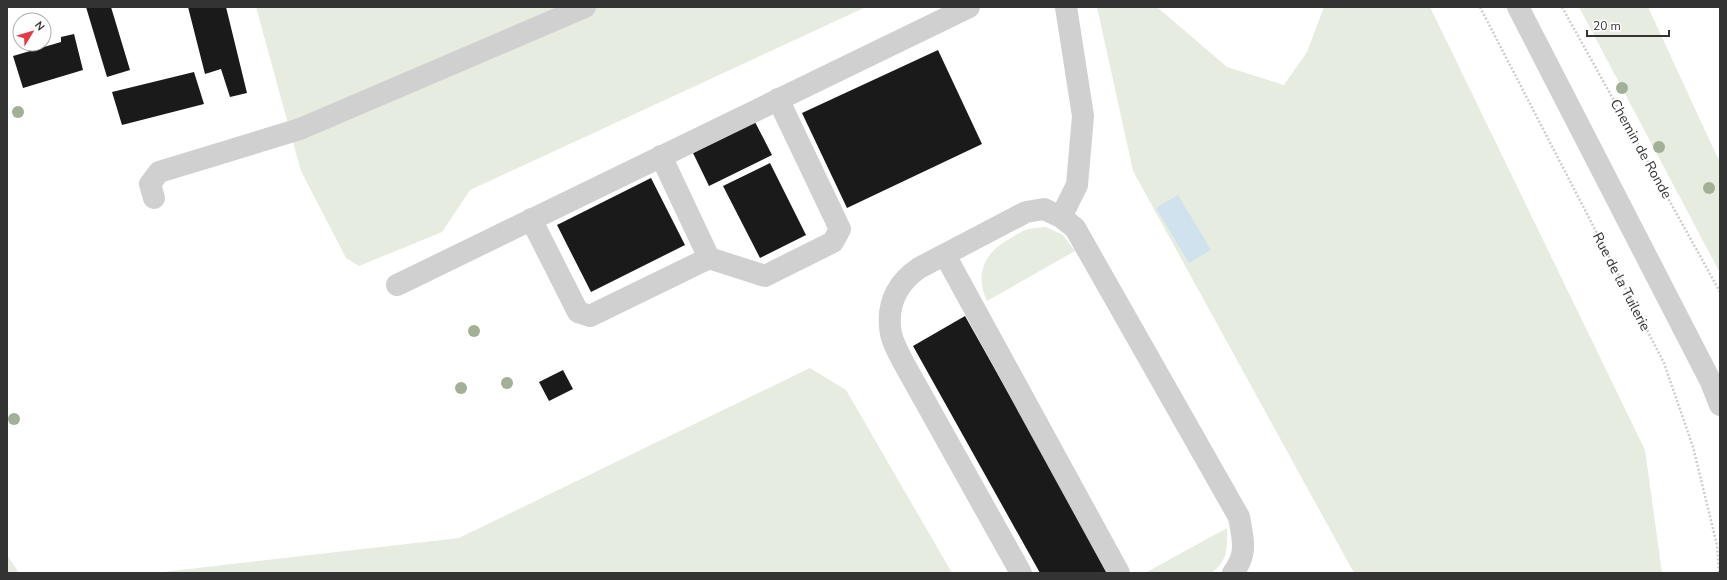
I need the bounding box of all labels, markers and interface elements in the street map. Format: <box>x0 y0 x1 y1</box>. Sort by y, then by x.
north arrow <box>12 12 52 52</box>
scale bar <box>1587 12 1669 38</box>
text: N <box>31 18 48 34</box>
text: 20 m <box>1593 18 1621 34</box>
street label: Chemin de Ronde <box>1606 96 1676 202</box>
street label: Rue de la Tuilerie <box>1589 229 1655 334</box>

